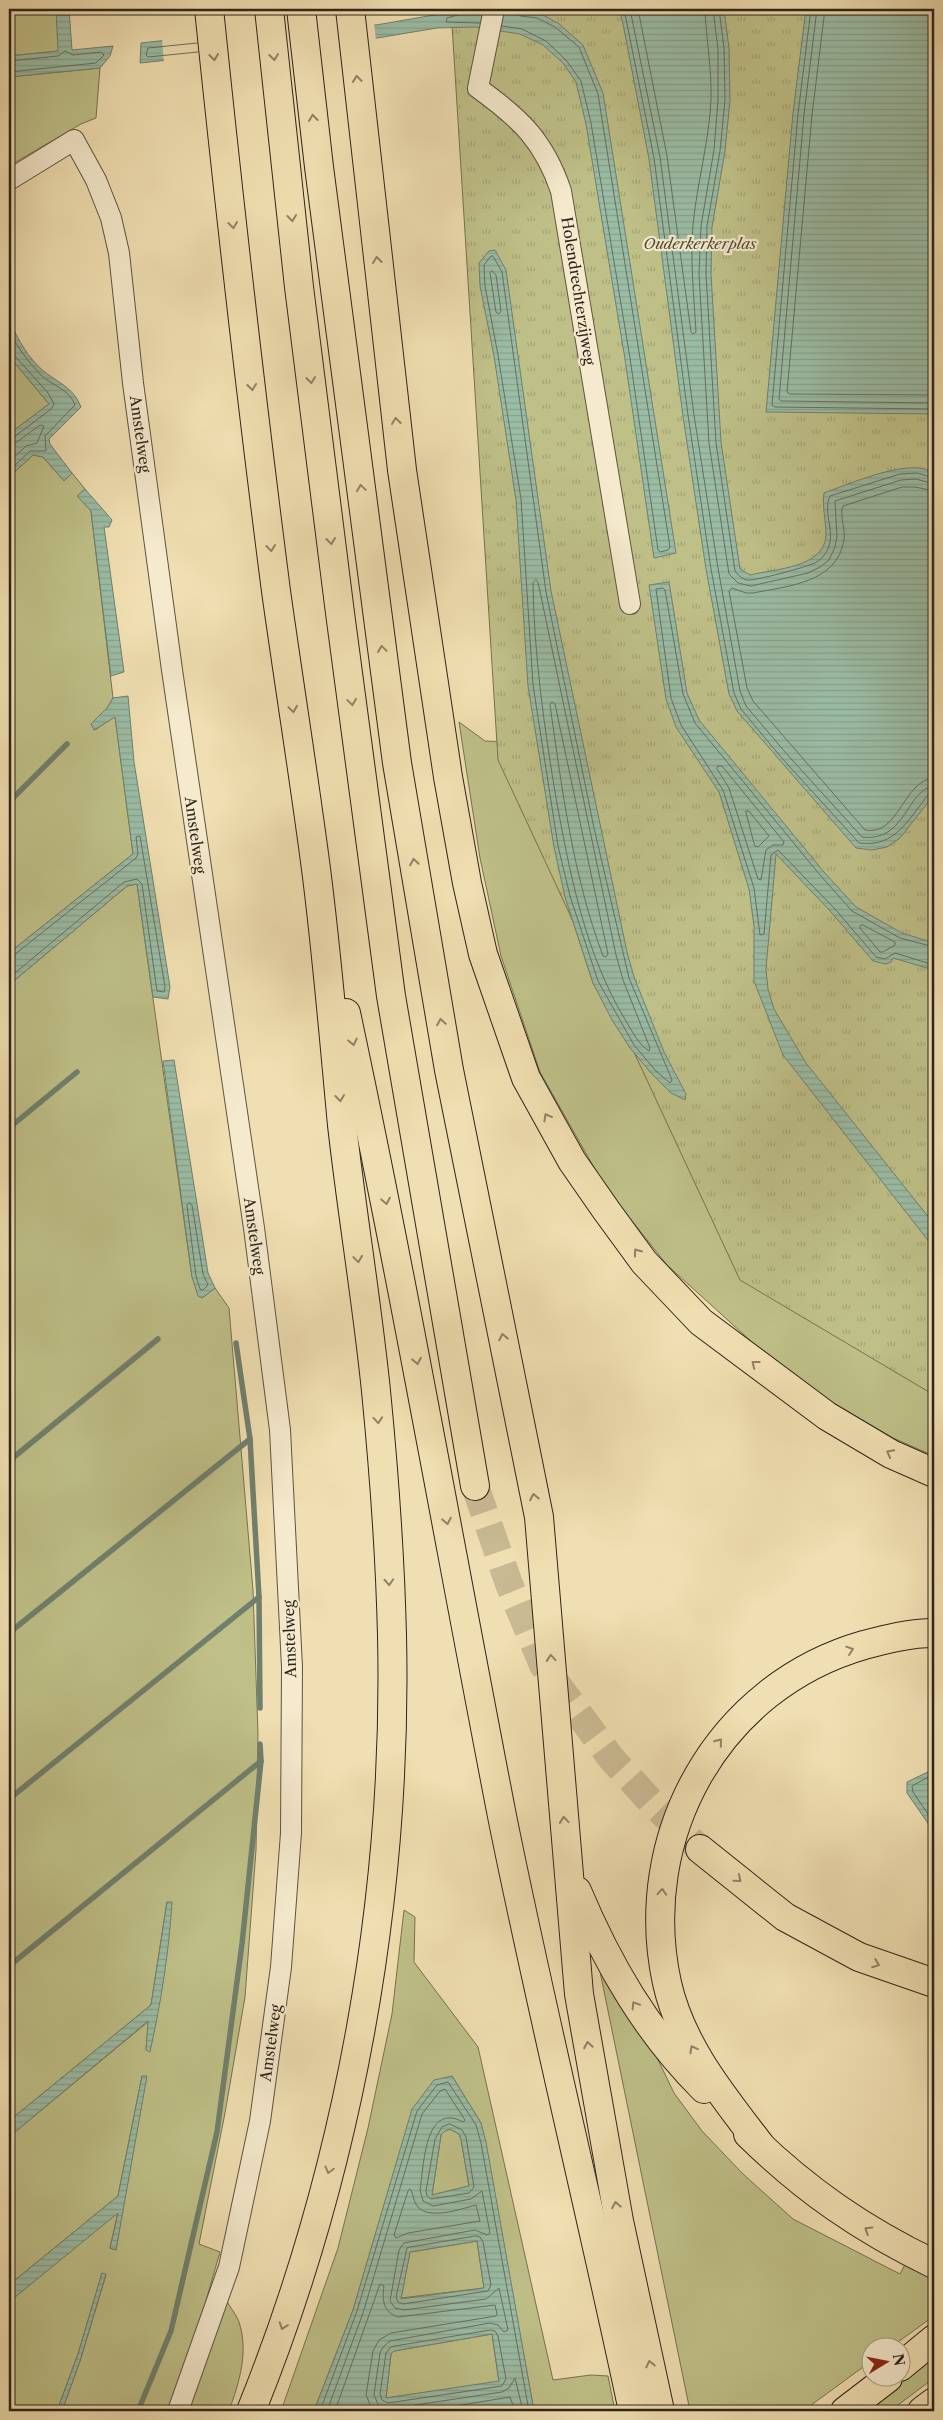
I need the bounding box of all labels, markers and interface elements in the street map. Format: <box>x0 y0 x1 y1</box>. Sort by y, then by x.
one-way arrow <box>268 53 279 61</box>
one-way arrow <box>208 54 219 62</box>
one-way arrow <box>352 74 363 82</box>
one-way arrow <box>308 114 319 122</box>
one-way arrow <box>287 215 298 223</box>
street label: Holendrechterzijweg <box>557 215 600 366</box>
one-way arrow <box>227 221 237 230</box>
park label: Ouderkerkerplas <box>643 234 757 253</box>
one-way arrow <box>372 255 383 263</box>
one-way arrow <box>305 376 316 384</box>
one-way arrow <box>246 383 257 391</box>
street label: Amstelweg <box>126 393 155 474</box>
one-way arrow <box>391 417 402 425</box>
one-way arrow <box>356 484 367 492</box>
one-way arrow <box>325 538 336 546</box>
one-way arrow <box>265 544 276 552</box>
one-way arrow <box>378 645 388 654</box>
one-way arrow <box>346 699 357 707</box>
one-way arrow <box>287 706 298 714</box>
street label: Amstelweg <box>181 794 210 875</box>
one-way arrow <box>410 857 420 866</box>
one-way arrow <box>436 1018 446 1027</box>
one-way arrow <box>347 1038 357 1047</box>
one-way arrow <box>334 1094 345 1102</box>
one-way arrow <box>543 1114 553 1123</box>
street label: Amstelweg <box>240 1195 269 1276</box>
one-way arrow <box>381 1197 391 1206</box>
one-way arrow <box>634 1248 643 1258</box>
one-way arrow <box>352 1255 363 1263</box>
one-way arrow <box>498 1333 508 1342</box>
one-way arrow <box>411 1357 421 1365</box>
one-way arrow <box>752 1361 761 1369</box>
one-way arrow <box>372 1417 383 1425</box>
one-way arrow <box>886 1449 895 1459</box>
one-way arrow <box>530 1492 540 1501</box>
one-way arrow <box>441 1516 451 1525</box>
one-way arrow <box>384 1579 394 1587</box>
street label: Amstelweg <box>279 1600 300 1679</box>
one-way arrow <box>845 1646 854 1656</box>
one-way arrow <box>545 1654 556 1662</box>
one-way arrow <box>714 1739 722 1748</box>
one-way arrow <box>559 1816 570 1824</box>
one-way arrow <box>732 1874 741 1882</box>
one-way arrow <box>656 1887 667 1895</box>
one-way arrow <box>871 1958 880 1968</box>
one-way arrow <box>632 2002 642 2011</box>
street label: Amstelweg <box>256 2003 285 2084</box>
one-way arrow <box>583 2040 593 2049</box>
one-way arrow <box>689 2045 699 2054</box>
one-way arrow <box>325 2166 335 2174</box>
one-way arrow <box>612 2200 622 2209</box>
one-way arrow <box>864 2226 873 2236</box>
one-way arrow <box>279 2321 289 2329</box>
north arrow <box>860 2338 910 2388</box>
text: N <box>889 2352 909 2367</box>
one-way arrow <box>645 2359 656 2368</box>

